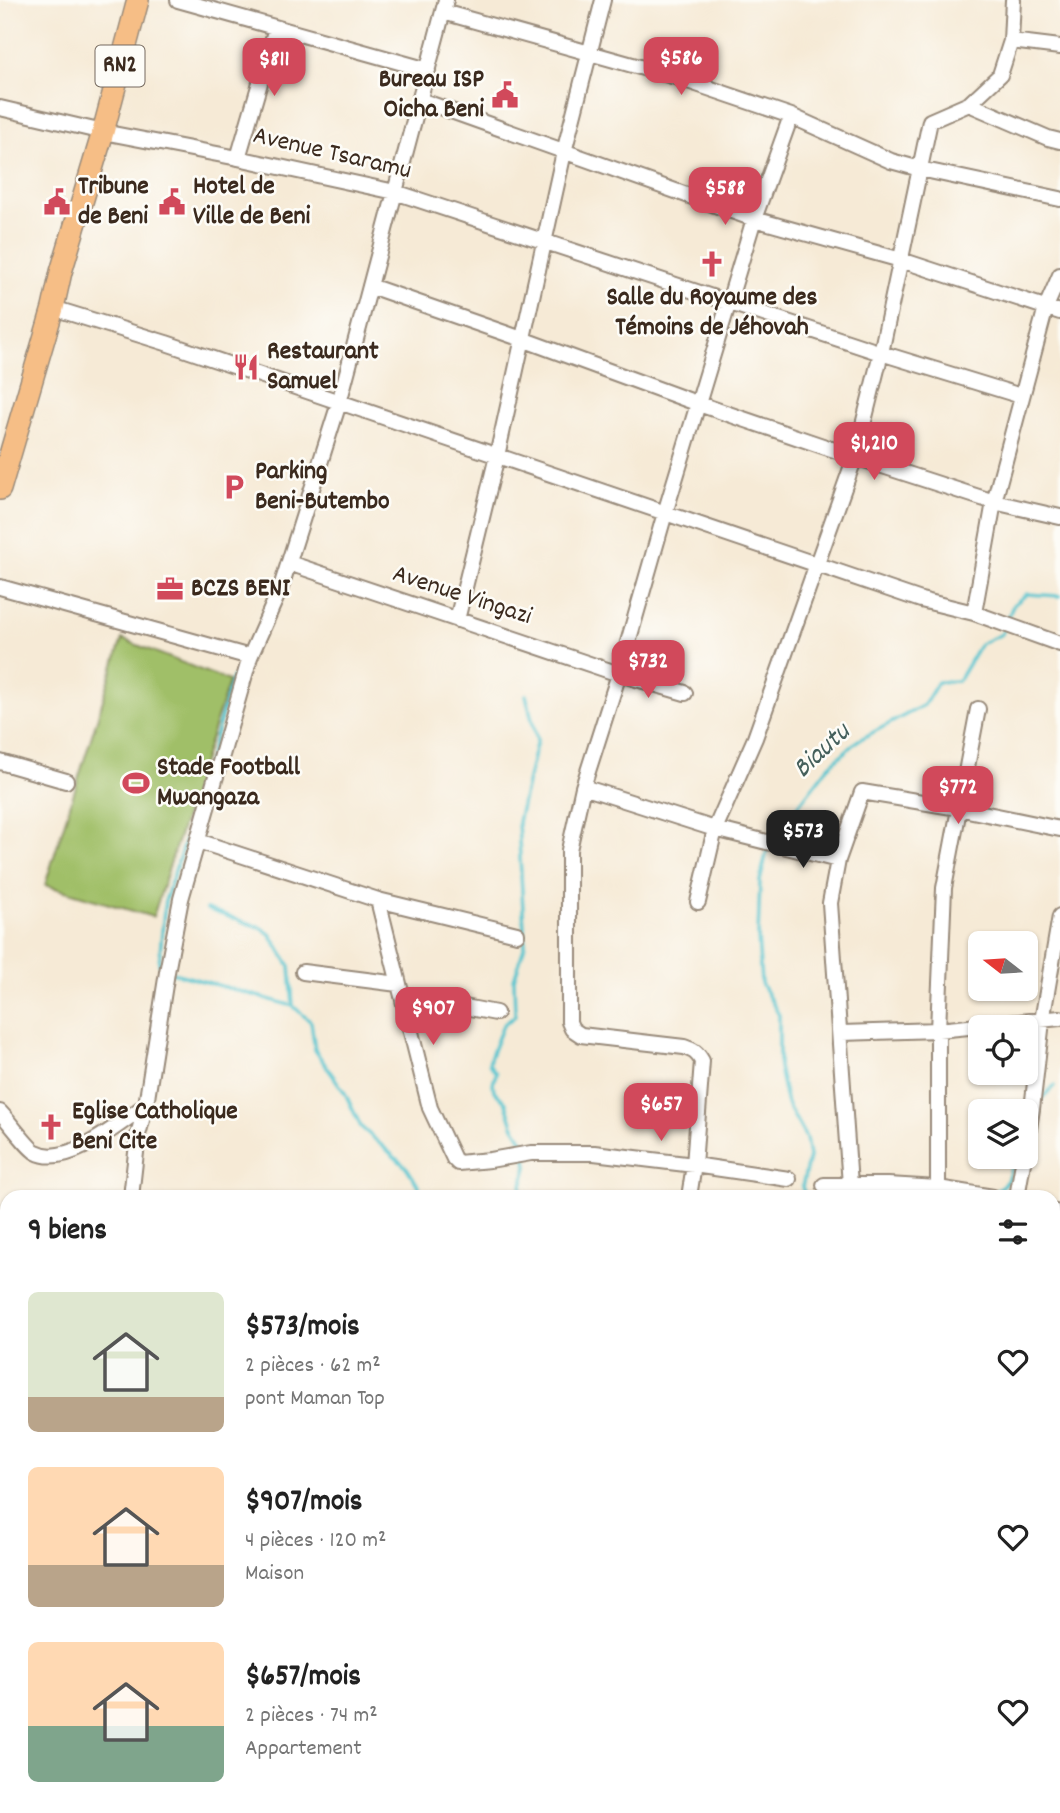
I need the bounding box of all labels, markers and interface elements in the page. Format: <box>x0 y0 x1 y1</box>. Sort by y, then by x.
pin: $811 <box>233 38 315 98</box>
pin: $586 <box>640 38 722 97</box>
text: $586 <box>660 43 702 76</box>
text: $811 <box>259 44 289 77</box>
road number: RN2 <box>96 46 144 86</box>
place label: Bureau ISP Oicha Beni <box>379 62 484 129</box>
public building icon: Bureau ISP Oicha Beni <box>490 80 520 110</box>
street label: Avenue Tsaramu <box>249 118 415 190</box>
pin: $588 <box>684 168 766 227</box>
place label: Tribune de Beni <box>78 169 149 236</box>
place label: Hotel de Ville de Beni <box>193 169 310 236</box>
text: $588 <box>705 173 745 206</box>
public building icon: Tribune de Beni <box>42 187 72 217</box>
public building icon: Hotel de Ville de Beni <box>157 187 187 217</box>
church icon: Salle du Royaume des Témoins de Jéhovah <box>697 249 727 279</box>
place label: Salle du Royaume des Témoins de Jéhovah <box>607 280 817 347</box>
place label: Restaurant Samuel <box>267 334 379 401</box>
restaurant icon: Restaurant Samuel <box>231 352 261 382</box>
pin: $1,210 <box>817 422 931 482</box>
text: $1,210 <box>850 428 898 461</box>
place label: Parking Beni-Butembo <box>255 454 390 521</box>
parking icon: Parking Beni-Butembo <box>219 472 249 502</box>
street label: Avenue Vingazi <box>388 556 537 636</box>
place label: BCZS BENI <box>191 571 291 608</box>
office icon: BCZS BENI <box>155 574 185 604</box>
pin: $732 <box>607 640 689 700</box>
text: $732 <box>628 646 668 679</box>
water label: Biautu <box>785 714 862 789</box>
place label: Stade Football Mwangaza <box>157 750 301 817</box>
pin: $772 <box>917 766 999 826</box>
sports icon: Stade Football Mwangaza <box>121 768 151 798</box>
text: $772 <box>938 772 978 805</box>
pin: $573 <box>762 810 844 870</box>
text: $573 <box>782 816 824 849</box>
north arrow <box>968 931 1038 1001</box>
map controls <box>968 931 1038 1169</box>
pin: $907 <box>392 988 474 1047</box>
text: $907 <box>411 993 455 1026</box>
button: locate <box>968 1015 1038 1085</box>
pin: $657 <box>620 1084 702 1143</box>
text: $657 <box>640 1089 682 1122</box>
place label: Eglise Catholique Beni Cite <box>72 1094 238 1161</box>
button: layers <box>968 1099 1038 1169</box>
church icon: Eglise Catholique Beni Cite <box>36 1112 66 1142</box>
text: 9 biens <box>28 1211 107 1254</box>
icon: filters <box>994 1213 1032 1251</box>
text: $573/mois <box>245 1307 360 1350</box>
icon: home <box>84 1320 168 1404</box>
icon: heart <box>994 1343 1032 1381</box>
text: 2 pièces · 62 m² <box>245 1350 381 1383</box>
text: pont Maman Top <box>245 1383 385 1416</box>
text: $907/mois <box>245 1482 362 1525</box>
icon: home <box>84 1495 168 1579</box>
icon: heart <box>994 1518 1032 1556</box>
text: 4 pièces · 120 m² <box>245 1525 386 1558</box>
text: Maison <box>245 1558 304 1591</box>
text: $657/mois <box>245 1657 361 1700</box>
icon: home <box>84 1670 168 1754</box>
icon: heart <box>994 1693 1032 1731</box>
text: 2 pièces · 74 m² <box>245 1700 378 1733</box>
text: Appartement <box>245 1733 362 1766</box>

